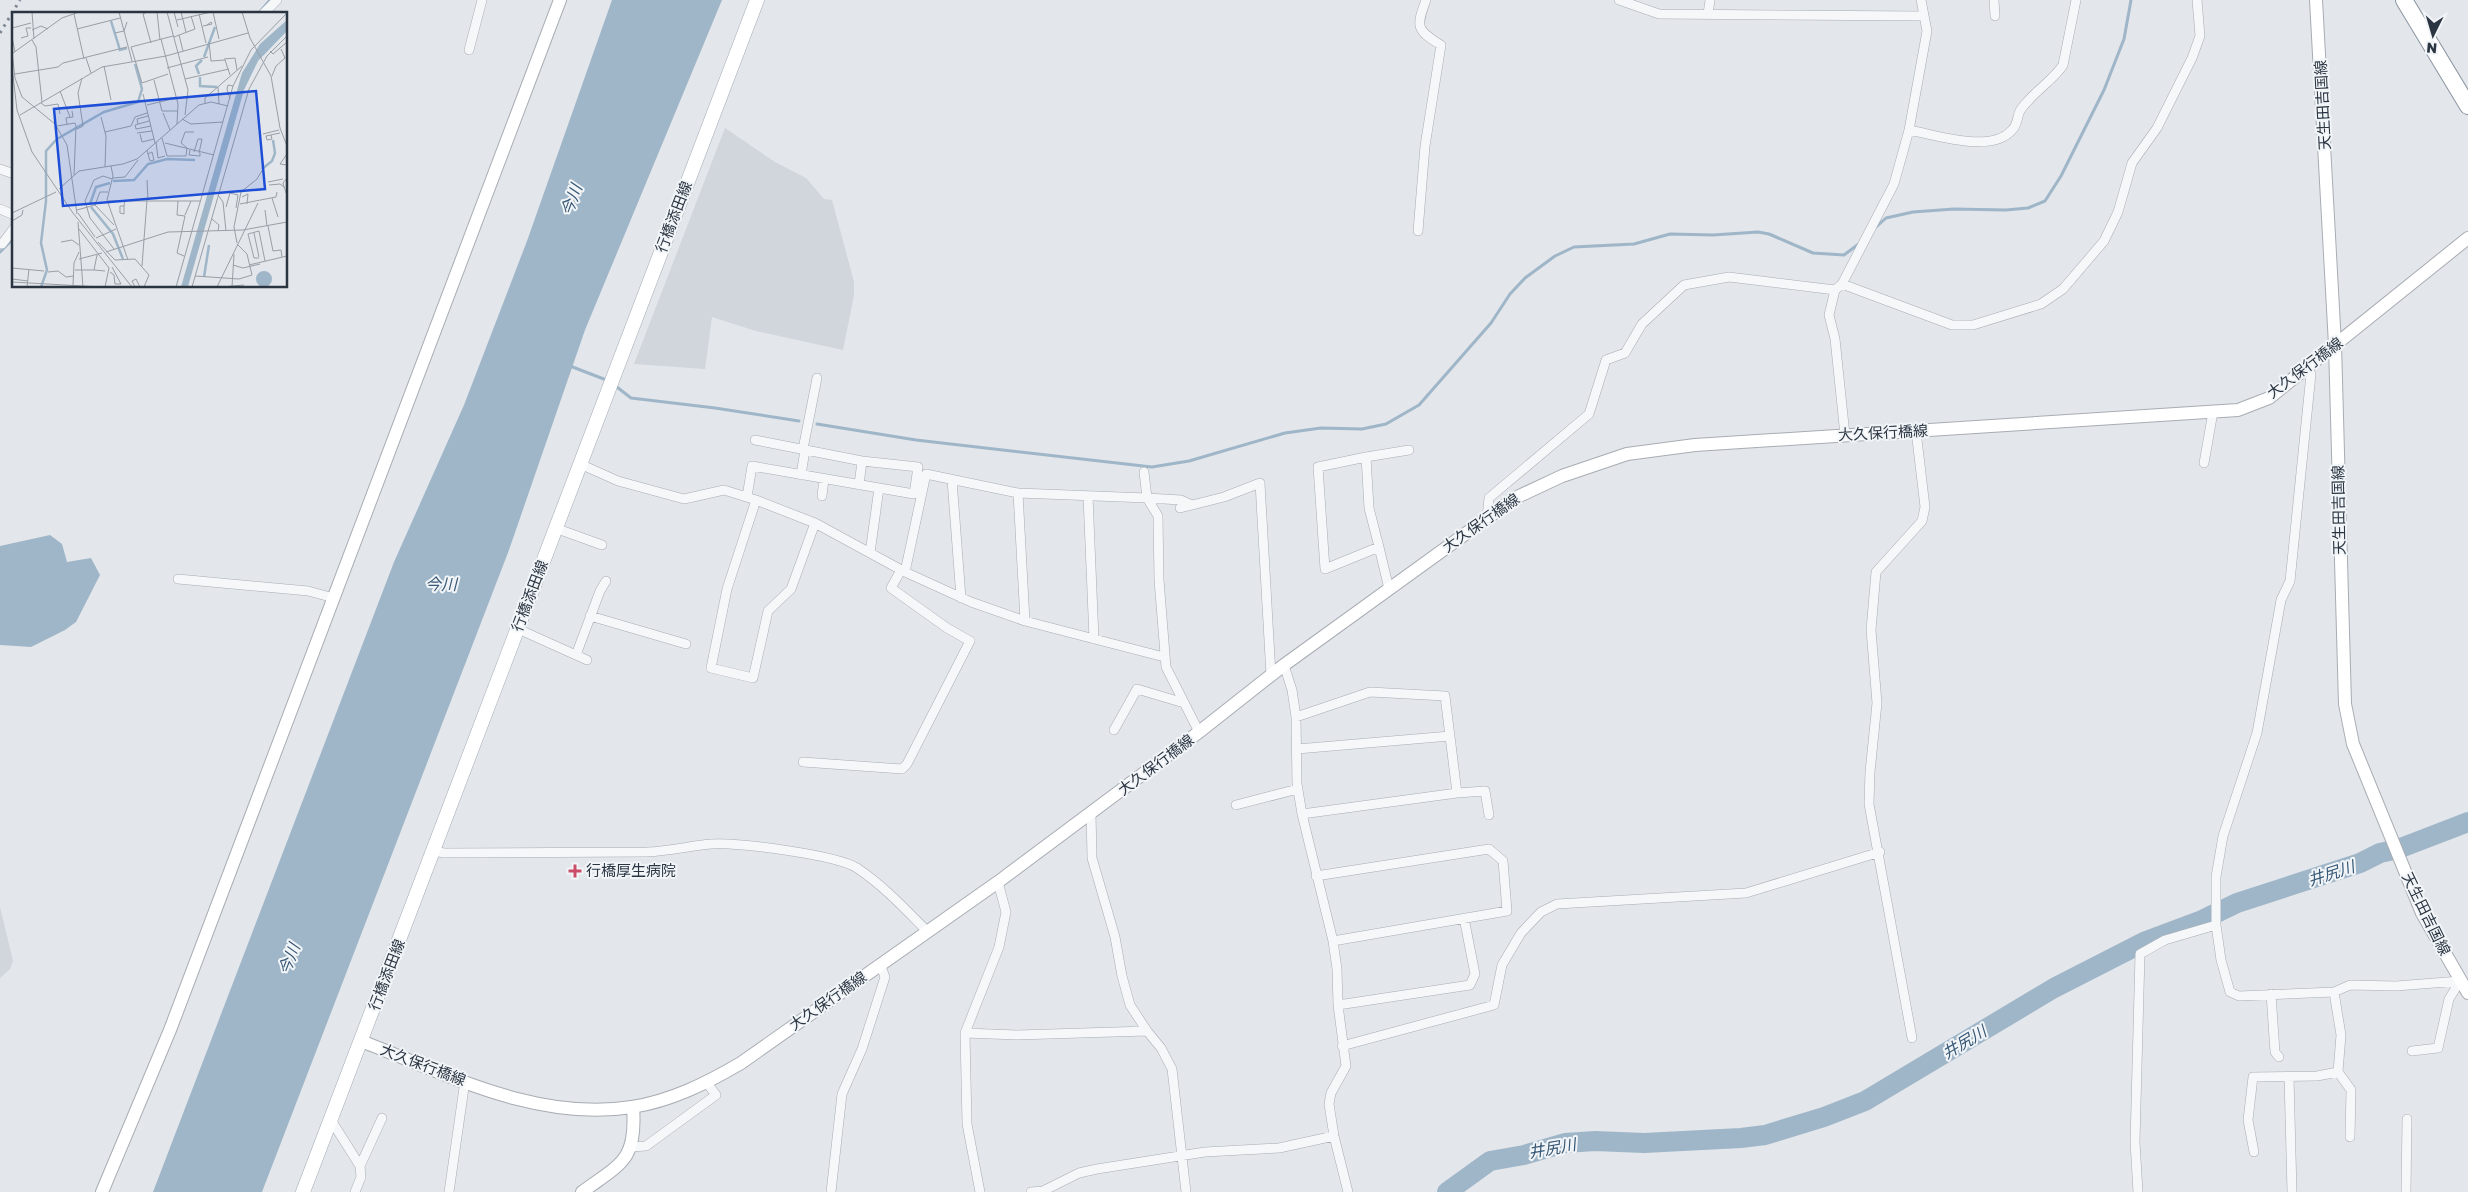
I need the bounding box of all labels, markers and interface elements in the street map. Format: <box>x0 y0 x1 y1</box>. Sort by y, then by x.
north arrow <box>2408 10 2458 60</box>
inset map <box>12 12 288 288</box>
text: N <box>2426 40 2438 57</box>
street label: 天生田吉国線 <box>2311 60 2333 150</box>
street label: 行橋添田線 <box>651 178 695 255</box>
water label: 今川 <box>556 180 587 218</box>
street label: 大久保行橋線 <box>2263 333 2346 401</box>
street label: 大久保行橋線 <box>1838 421 1928 443</box>
street label: 天生田吉国線 <box>2328 465 2348 555</box>
street label: 大久保行橋線 <box>1438 489 1522 555</box>
street label: 行橋添田線 <box>507 557 551 634</box>
water label: 今川 <box>425 574 459 594</box>
street label: 大久保行橋線 <box>1114 730 1197 798</box>
water label: 井尻川 <box>2305 855 2359 890</box>
place label: 行橋厚生病院 <box>586 861 676 879</box>
marker: 行橋厚生病院 <box>568 864 582 878</box>
street label: 天生田吉国線 <box>2399 869 2455 958</box>
street label: 行橋添田線 <box>364 936 408 1013</box>
water label: 今川 <box>274 939 305 978</box>
street label: 大久保行橋線 <box>785 967 869 1033</box>
water label: 井尻川 <box>1938 1020 1991 1063</box>
street label: 大久保行橋線 <box>378 1040 469 1089</box>
water label: 井尻川 <box>1527 1134 1579 1162</box>

